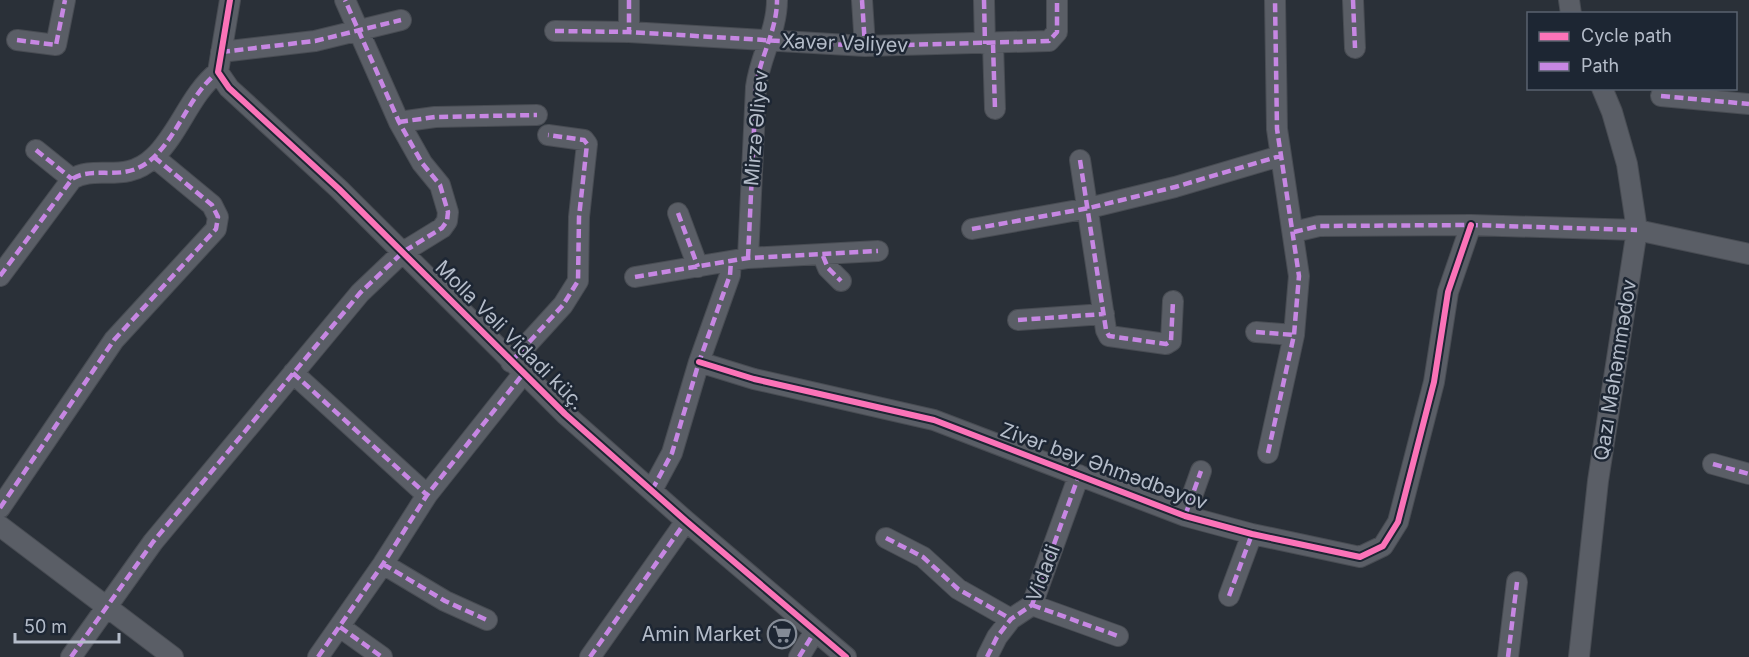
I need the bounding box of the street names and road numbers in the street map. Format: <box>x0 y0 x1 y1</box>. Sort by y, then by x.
street label: Xavər Vəliyev <box>781 29 909 57</box>
street label: Mirzə Əliyev <box>739 69 773 187</box>
street label: Molla Vəli Vidadi küç. <box>430 255 590 415</box>
street label: Qazı Məhəmmədov <box>1589 278 1641 462</box>
street label: Zivər bəy Əhmədbəyov <box>997 417 1211 515</box>
street label: Vidadi <box>1021 541 1065 605</box>

